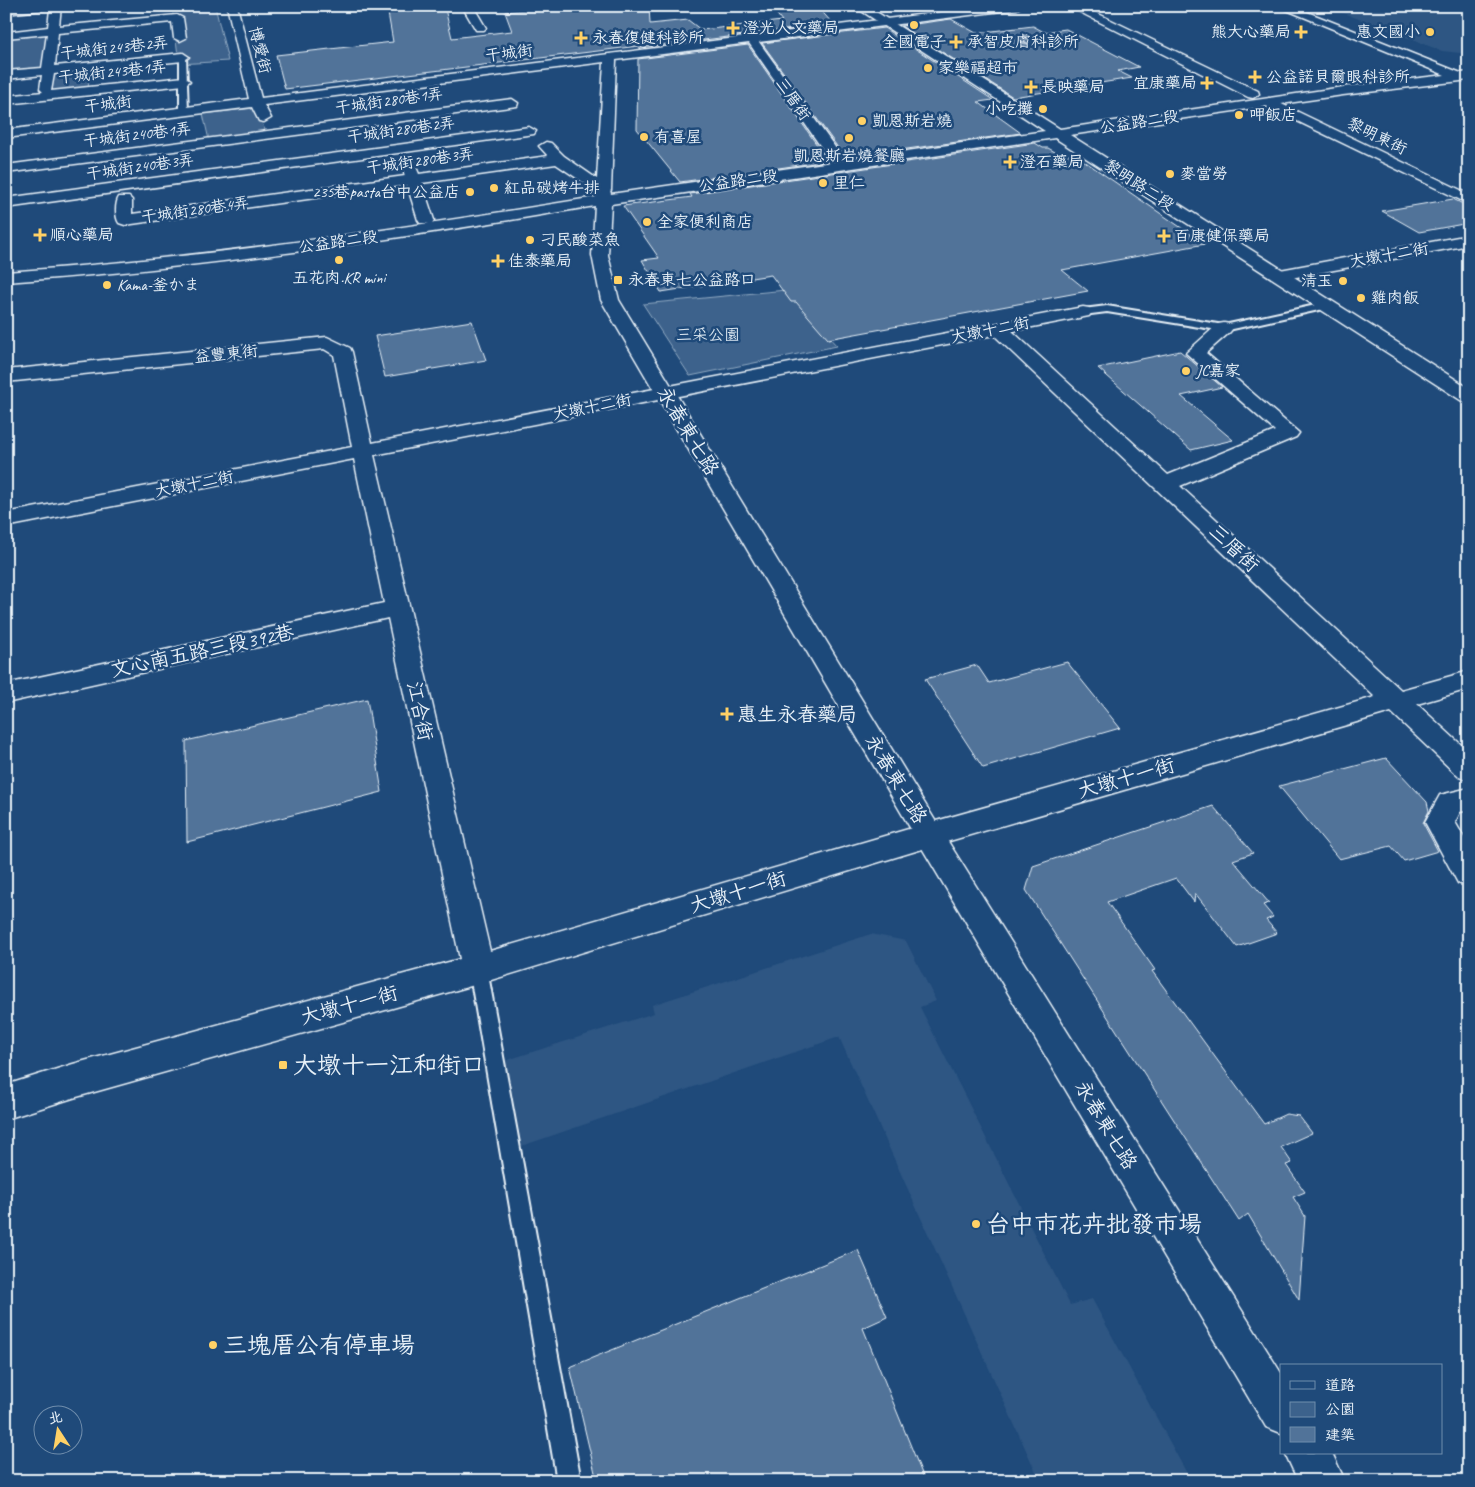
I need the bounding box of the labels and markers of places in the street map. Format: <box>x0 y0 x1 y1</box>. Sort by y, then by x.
place label: 澄光人文藥局 <box>743 18 839 38</box>
marker: 全國電子 <box>908 19 920 31</box>
marker: 澄光人文藥局 <box>727 22 739 34</box>
place label: 熊大心藥局 <box>1211 22 1291 42</box>
place label: 惠文國小 <box>1356 22 1420 42</box>
marker: 熊大心藥局 <box>1295 26 1307 38</box>
marker: 惠文國小 <box>1424 26 1436 38</box>
place label: 永春復健科診所 <box>592 28 704 48</box>
marker: 永春復健科診所 <box>574 31 588 45</box>
place label: 全國電子 <box>882 32 946 52</box>
place label: 承智皮膚科診所 <box>967 32 1079 52</box>
marker: 承智皮膚科診所 <box>949 35 963 49</box>
place label: 家樂福超市 <box>938 58 1018 78</box>
marker: 家樂福超市 <box>922 62 934 74</box>
place label: 公益諾貝爾眼科診所 <box>1266 67 1410 87</box>
marker: 公益諾貝爾眼科診所 <box>1248 70 1262 84</box>
place label: 宜康藥局 <box>1133 73 1197 93</box>
place label: 長映藥局 <box>1041 77 1105 97</box>
marker: 宜康藥局 <box>1201 77 1213 89</box>
marker: 長映藥局 <box>1025 81 1037 93</box>
place label: 小吃攤 <box>985 99 1033 119</box>
marker: 小吃攤 <box>1037 103 1049 115</box>
place label: 呷飯店 <box>1249 105 1297 125</box>
marker: 呷飯店 <box>1233 109 1245 121</box>
place label: 凱恩斯岩燒 <box>872 111 952 131</box>
marker: 凱恩斯岩燒 <box>856 115 868 127</box>
place label: 有喜屋 <box>654 127 702 147</box>
marker: 有喜屋 <box>638 131 650 143</box>
marker: 凱恩斯岩燒餐廳 <box>843 132 855 144</box>
place label: 凱恩斯岩燒餐廳 <box>793 146 905 166</box>
place label: 澄石藥局 <box>1020 152 1084 172</box>
marker: 澄石藥局 <box>1004 156 1016 168</box>
place label: 麥當勞 <box>1180 164 1228 184</box>
marker: 麥當勞 <box>1164 168 1176 180</box>
place label: 里仁 <box>833 173 865 193</box>
marker: 里仁 <box>817 177 829 189</box>
place label: 紅品碳烤牛排 <box>504 178 600 198</box>
place label: 235巷pasta台中公益店 <box>312 182 460 202</box>
marker: 紅品碳烤牛排 <box>488 182 500 194</box>
marker: 235巷pasta台中公益店 <box>464 186 476 198</box>
place label: 全家便利商店 <box>657 212 753 232</box>
marker: 全家便利商店 <box>641 216 653 228</box>
place label: 順心藥局 <box>50 225 114 245</box>
place label: 百康健保藥局 <box>1174 226 1270 246</box>
marker: 順心藥局 <box>34 229 46 241</box>
place label: 刁民酸菜魚 <box>540 230 620 250</box>
marker: 百康健保藥局 <box>1158 230 1170 242</box>
marker: 刁民酸菜魚 <box>524 234 536 246</box>
place label: 佳泰藥局 <box>508 251 572 271</box>
marker: 五花肉.KR mini <box>333 254 345 266</box>
marker: 佳泰藥局 <box>492 255 504 267</box>
place label: 五花肉.KR mini <box>292 268 388 288</box>
place label: 永春東七公益路口 <box>628 270 756 290</box>
place label: 清玉 <box>1301 271 1333 291</box>
marker: 永春東七公益路口 <box>612 274 624 286</box>
place label: Kama-釜かま <box>117 275 200 295</box>
marker: 清玉 <box>1337 275 1349 287</box>
marker: Kama-釜かま <box>101 279 113 291</box>
place label: 雞肉飯 <box>1371 288 1419 308</box>
marker: 雞肉飯 <box>1355 292 1367 304</box>
place label: JC嘉家 <box>1195 361 1241 381</box>
marker: JC嘉家 <box>1180 365 1192 377</box>
place label: 惠生永春藥局 <box>737 702 857 727</box>
marker: 惠生永春藥局 <box>721 708 733 720</box>
place label: 大墩十一江和街口 <box>293 1050 485 1080</box>
marker: 大墩十一江和街口 <box>277 1059 289 1071</box>
place label: 台中市花卉批發市場 <box>986 1209 1202 1239</box>
marker: 台中市花卉批發市場 <box>970 1218 982 1230</box>
place label: 三塊厝公有停車場 <box>223 1330 415 1360</box>
marker: 三塊厝公有停車場 <box>207 1339 219 1351</box>

